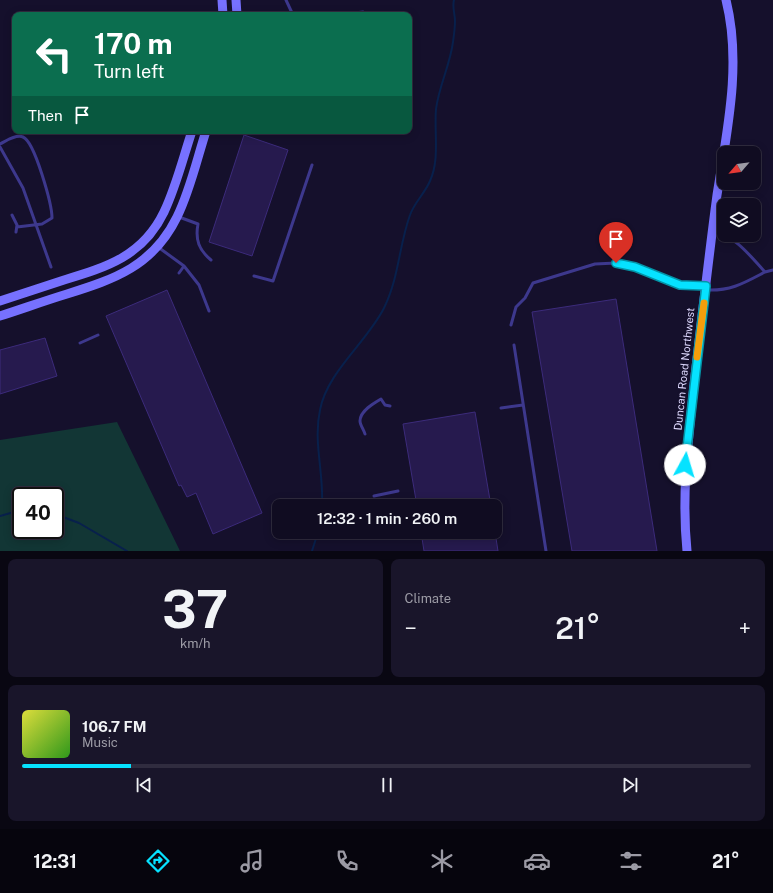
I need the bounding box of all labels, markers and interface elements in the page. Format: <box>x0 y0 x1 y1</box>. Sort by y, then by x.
text: 170 m <box>94 27 173 60</box>
icon: left <box>28 28 80 80</box>
text: Turn left <box>94 61 164 82</box>
icon: arrive <box>71 104 93 126</box>
text: Then <box>28 107 63 124</box>
north arrow <box>717 146 761 190</box>
map controls <box>717 146 761 242</box>
button: layers <box>717 198 761 242</box>
pin <box>599 222 633 263</box>
icon: arrive <box>605 228 627 250</box>
street label: Duncan Road Northwest <box>672 307 696 431</box>
position arrow <box>664 444 706 486</box>
speed limit sign: 40 <box>12 487 64 539</box>
text: 12:32 · 1 min · 260 m <box>317 510 457 527</box>
text: 37 <box>162 579 228 640</box>
text: Climate <box>405 591 451 606</box>
text: 21° <box>555 610 600 646</box>
text: − <box>405 615 417 641</box>
text: + <box>739 615 751 641</box>
text: km/h <box>180 636 211 651</box>
text: 106.7 FM <box>82 718 147 735</box>
text: Music <box>82 735 118 750</box>
icon: previous <box>133 774 155 796</box>
icon: pause <box>376 774 398 796</box>
icon: next <box>619 774 641 796</box>
icon: directions <box>144 847 172 875</box>
icon: music <box>238 847 266 875</box>
icon: phone <box>333 847 361 875</box>
icon: climate <box>428 847 456 875</box>
icon: car <box>523 847 551 875</box>
icon: filters <box>617 847 645 875</box>
text: 12:31 <box>33 851 77 872</box>
text: 21° <box>712 851 740 872</box>

